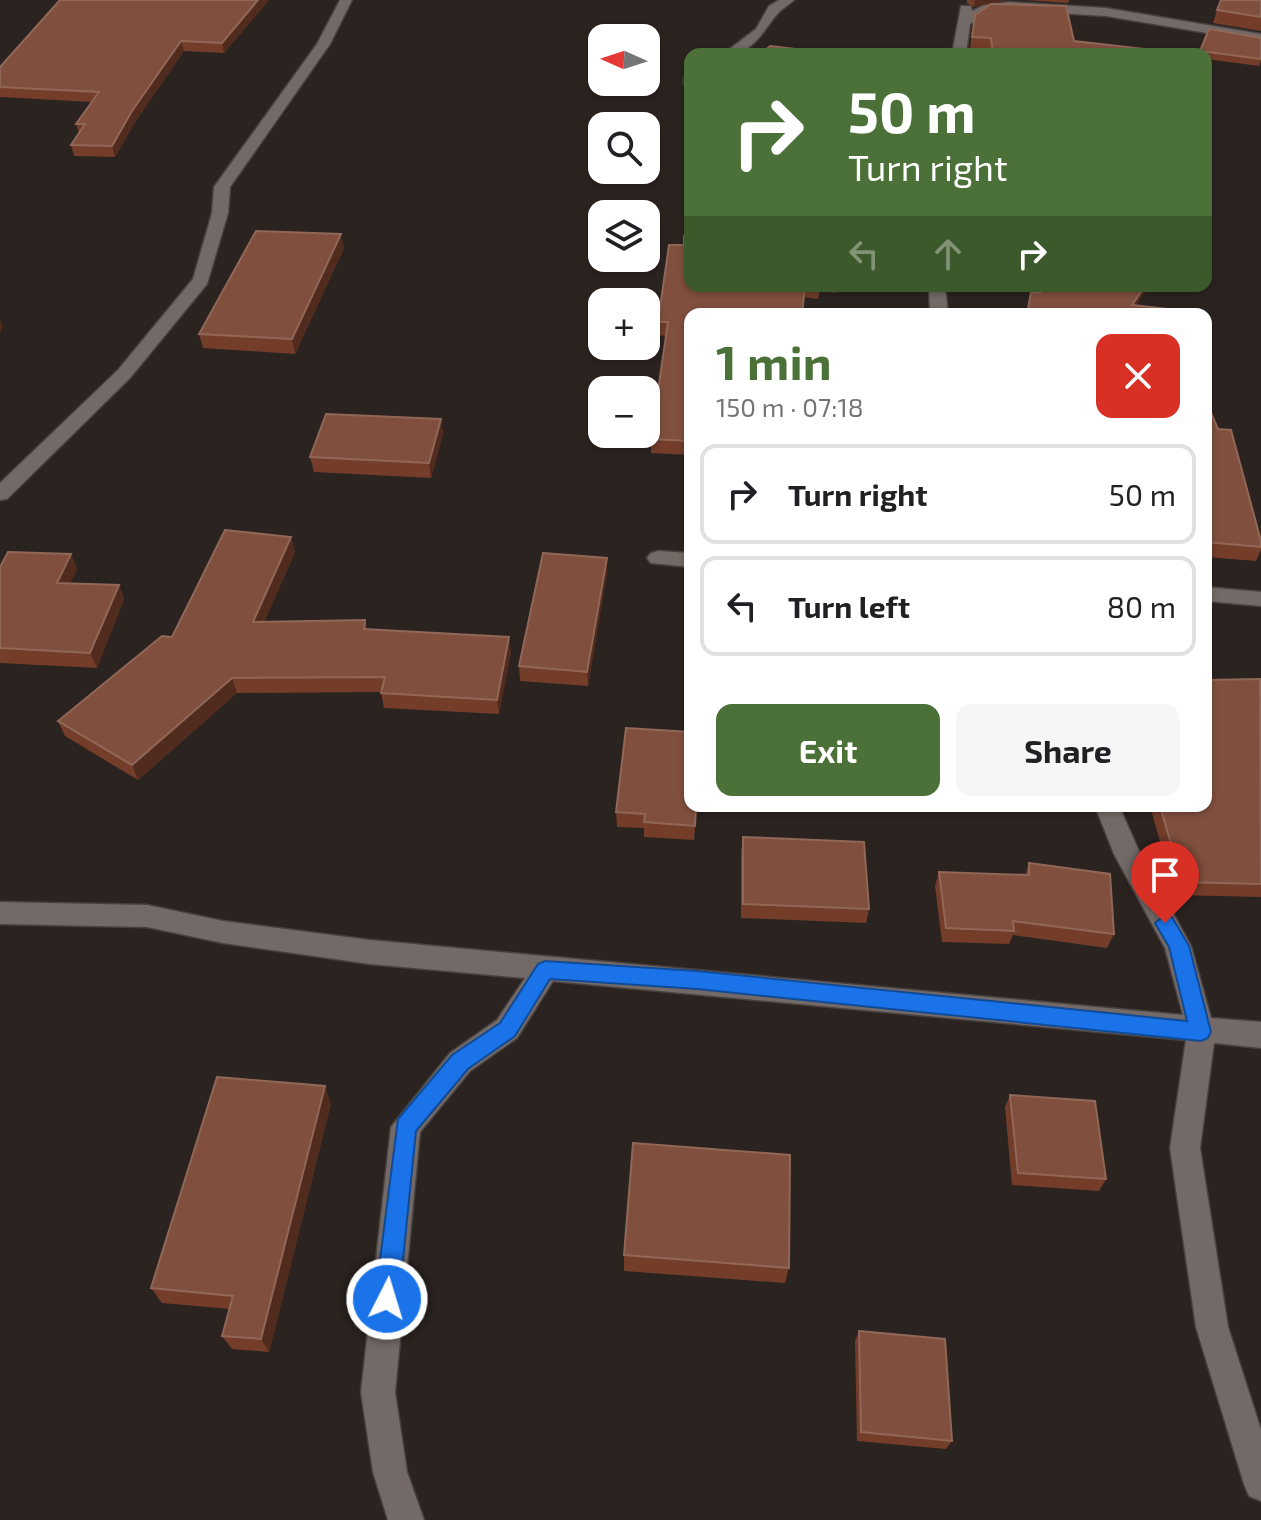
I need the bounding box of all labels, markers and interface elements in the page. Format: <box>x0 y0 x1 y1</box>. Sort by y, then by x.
north arrow <box>588 24 660 96</box>
map controls <box>588 24 660 448</box>
text: 50 m <box>848 77 976 144</box>
icon: right <box>716 80 820 184</box>
button: search <box>588 112 660 184</box>
text: Turn right <box>848 145 1008 188</box>
button: layers <box>588 200 660 272</box>
icon: left <box>842 232 886 276</box>
icon: ahead <box>926 232 970 276</box>
icon: right <box>1010 232 1054 276</box>
button: + <box>588 288 660 360</box>
text: 1 min <box>716 332 832 390</box>
button: close <box>1096 334 1180 418</box>
button: − <box>588 376 660 448</box>
text: 150 m · 07:18 <box>716 391 864 422</box>
icon: right <box>720 472 764 516</box>
text: Turn right <box>788 476 928 512</box>
text: 50 m <box>1109 476 1176 512</box>
icon: left <box>720 584 764 628</box>
text: Turn left <box>788 588 910 624</box>
text: 80 m <box>1107 588 1176 624</box>
button: Exit <box>716 704 940 796</box>
button: Share <box>956 704 1180 796</box>
pin <box>1131 841 1199 923</box>
icon: arrive <box>1143 853 1187 897</box>
position arrow <box>345 1257 429 1341</box>

